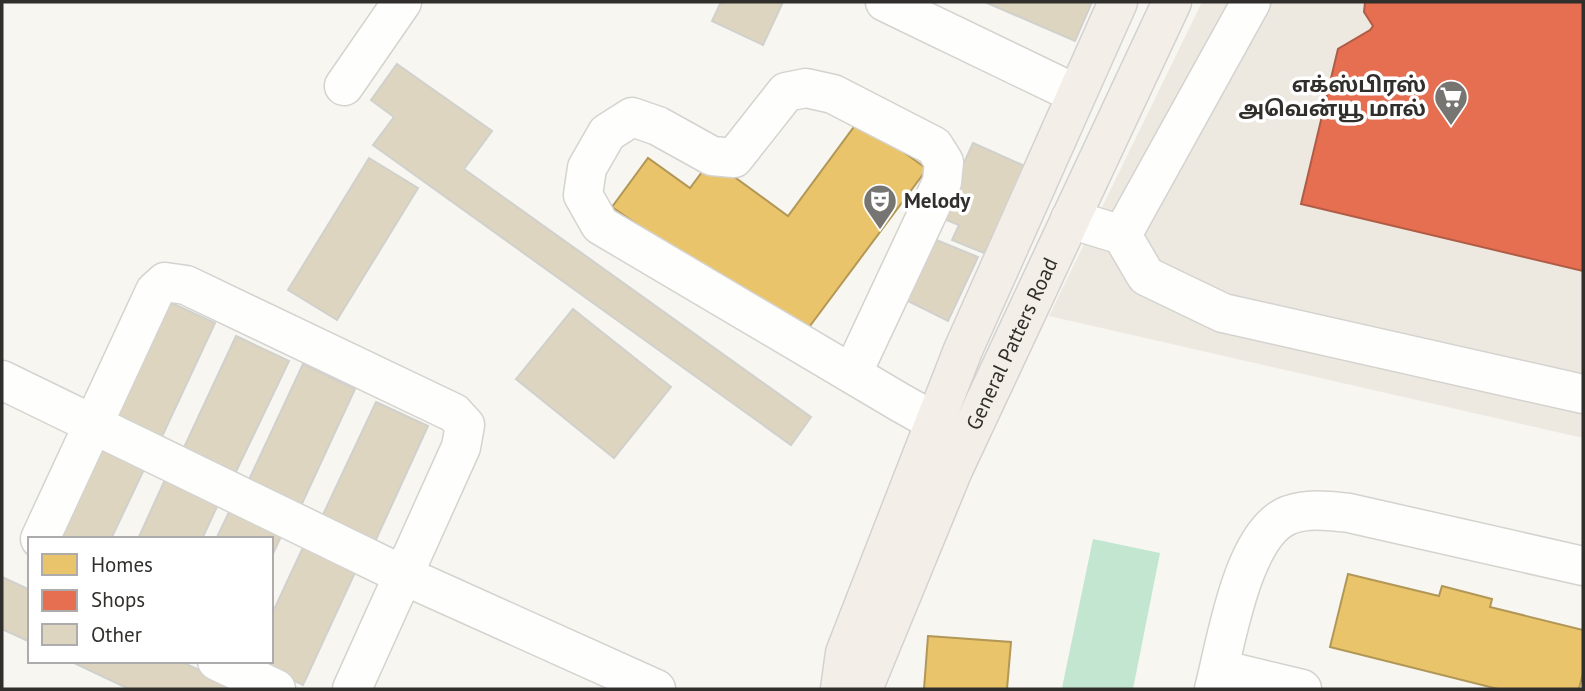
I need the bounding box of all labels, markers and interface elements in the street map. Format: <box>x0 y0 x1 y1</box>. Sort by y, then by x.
place label: எக்ஸ்பிரஸ் அவென்யூ மால் <box>1238 71 1426 123</box>
supermarket icon: எக்ஸ்பிரஸ் அவென்யூ மால் <box>1432 78 1470 127</box>
theatre icon: Melody <box>861 182 899 231</box>
place label: Melody <box>904 187 971 214</box>
street label: General Patters Road <box>960 253 1063 434</box>
legend <box>28 537 273 663</box>
text: Homes <box>91 551 153 578</box>
text: Shops <box>91 586 145 613</box>
text: Other <box>91 621 142 648</box>

